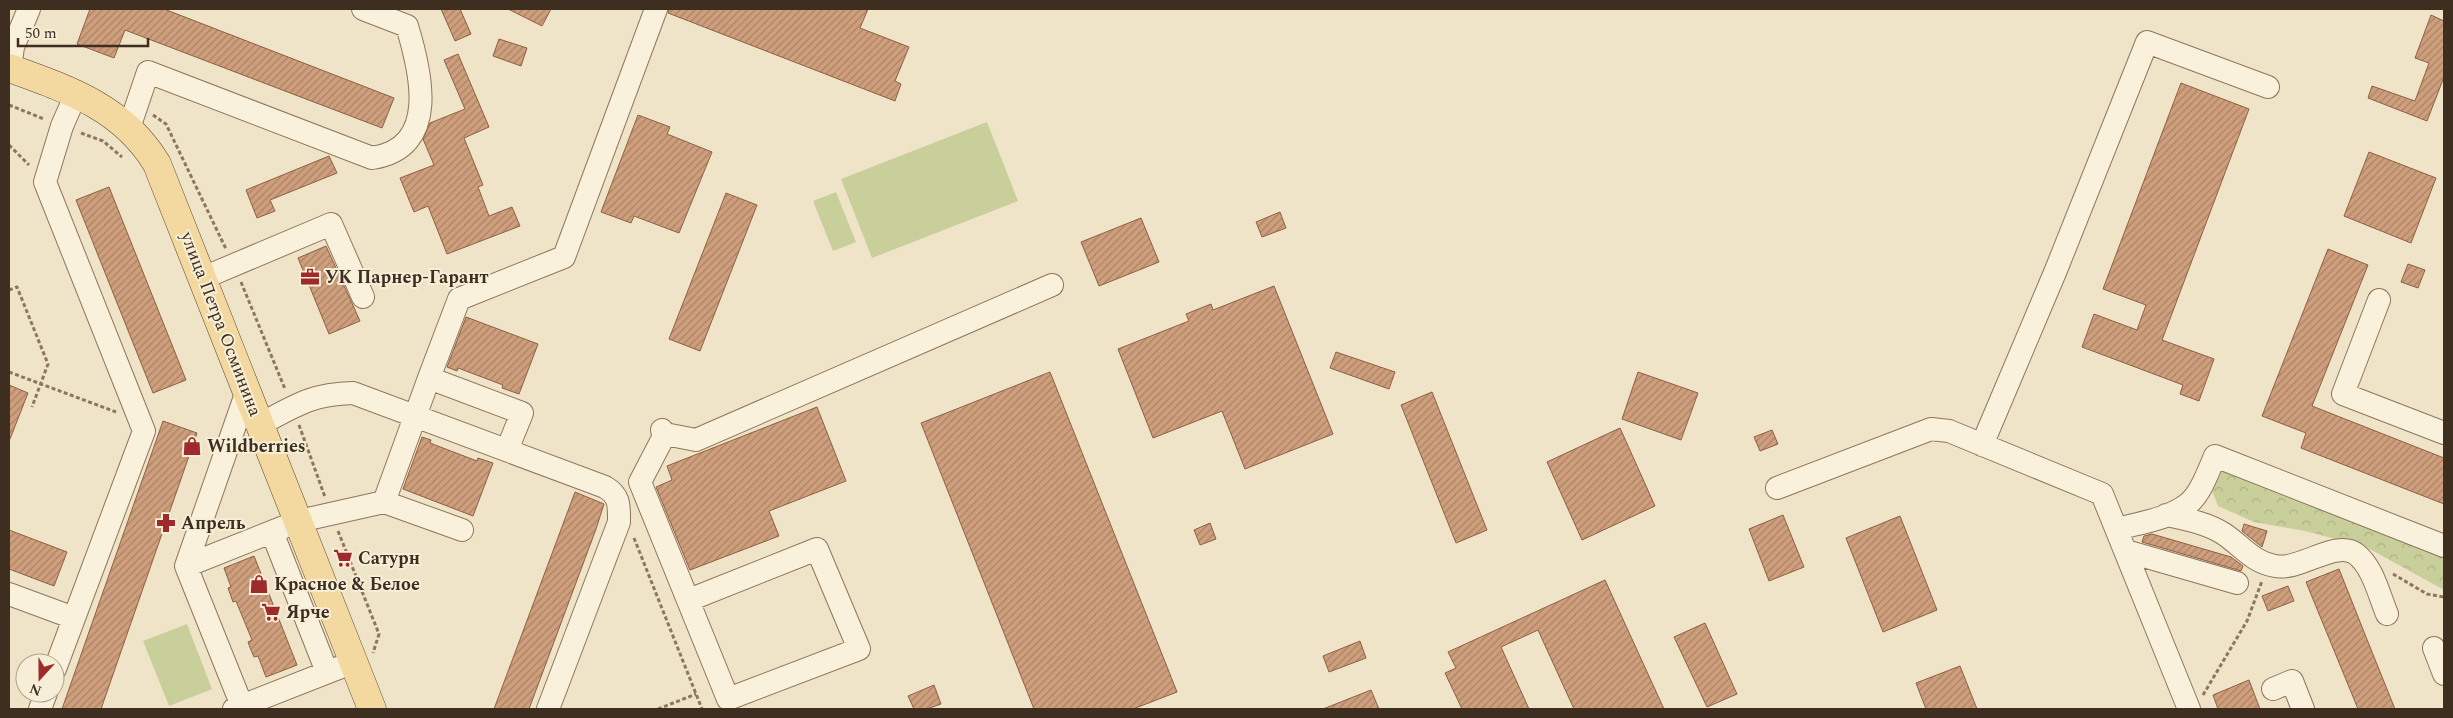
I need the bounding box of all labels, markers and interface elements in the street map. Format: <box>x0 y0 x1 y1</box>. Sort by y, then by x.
scale bar <box>18 15 148 47</box>
text: 50 m <box>25 22 57 45</box>
street label: улица Петра Осминина <box>173 227 269 420</box>
place label: УК Парнер-Гарант <box>325 264 489 291</box>
office icon: УК Парнер-Гарант <box>299 266 321 288</box>
place label: Wildberries <box>207 433 306 460</box>
shop icon: Wildberries <box>181 435 203 457</box>
place label: Апрель <box>181 510 246 537</box>
pharmacy icon: Апрель <box>155 512 177 534</box>
place label: Сатурн <box>358 545 420 572</box>
supermarket icon: Сатурн <box>332 547 354 569</box>
place label: Красное & Белое <box>274 571 420 598</box>
shop icon: Красное & Белое <box>248 573 270 595</box>
place label: Ярче <box>286 599 330 626</box>
supermarket icon: Ярче <box>260 601 282 623</box>
north arrow <box>15 653 65 703</box>
text: N <box>26 678 45 702</box>

